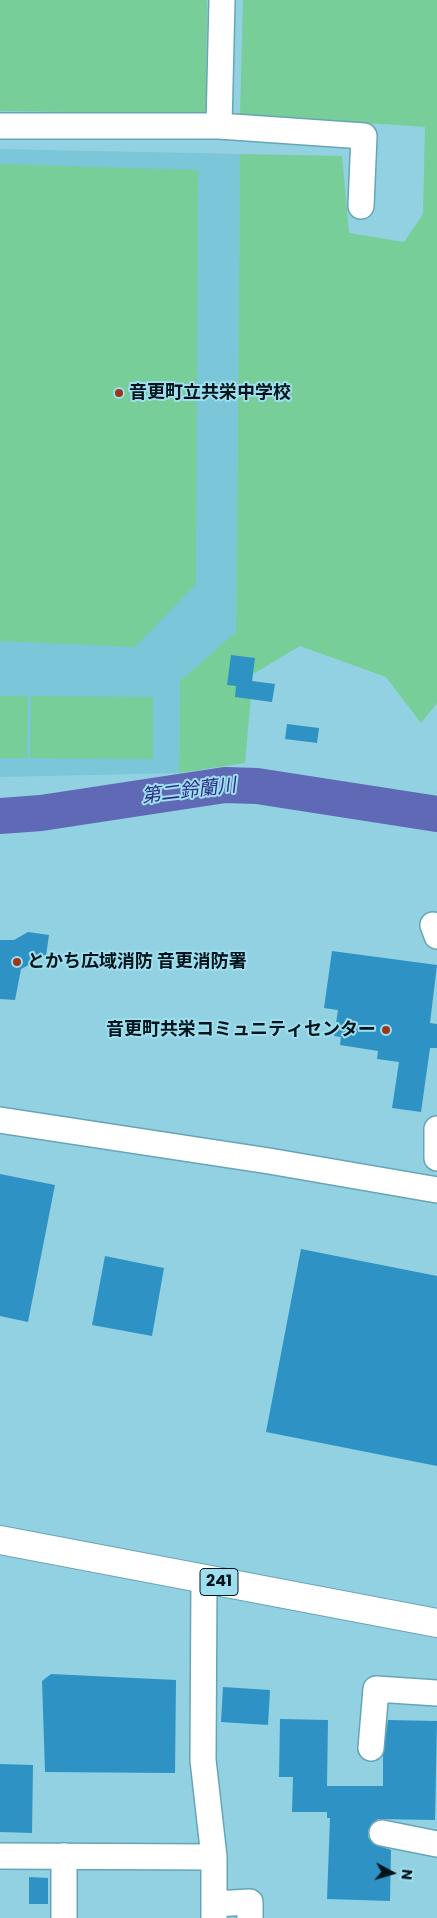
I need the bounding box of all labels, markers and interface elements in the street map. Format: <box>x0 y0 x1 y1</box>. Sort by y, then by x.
place label: 音更町立共栄中学校 <box>129 382 291 404</box>
marker: 音更町立共栄中学校 <box>113 387 125 399</box>
water label: 第二鈴蘭川 <box>140 775 238 809</box>
place label: とかち広域消防 音更消防署 <box>27 951 247 973</box>
marker: とかち広域消防 音更消防署 <box>11 956 23 968</box>
place label: 音更町共栄コミュニティセンター <box>106 1019 376 1041</box>
marker: 音更町共栄コミュニティセンター <box>380 1024 392 1036</box>
road number: 241 <box>200 1568 238 1595</box>
north arrow <box>367 1848 417 1898</box>
text: N <box>396 1868 417 1881</box>

